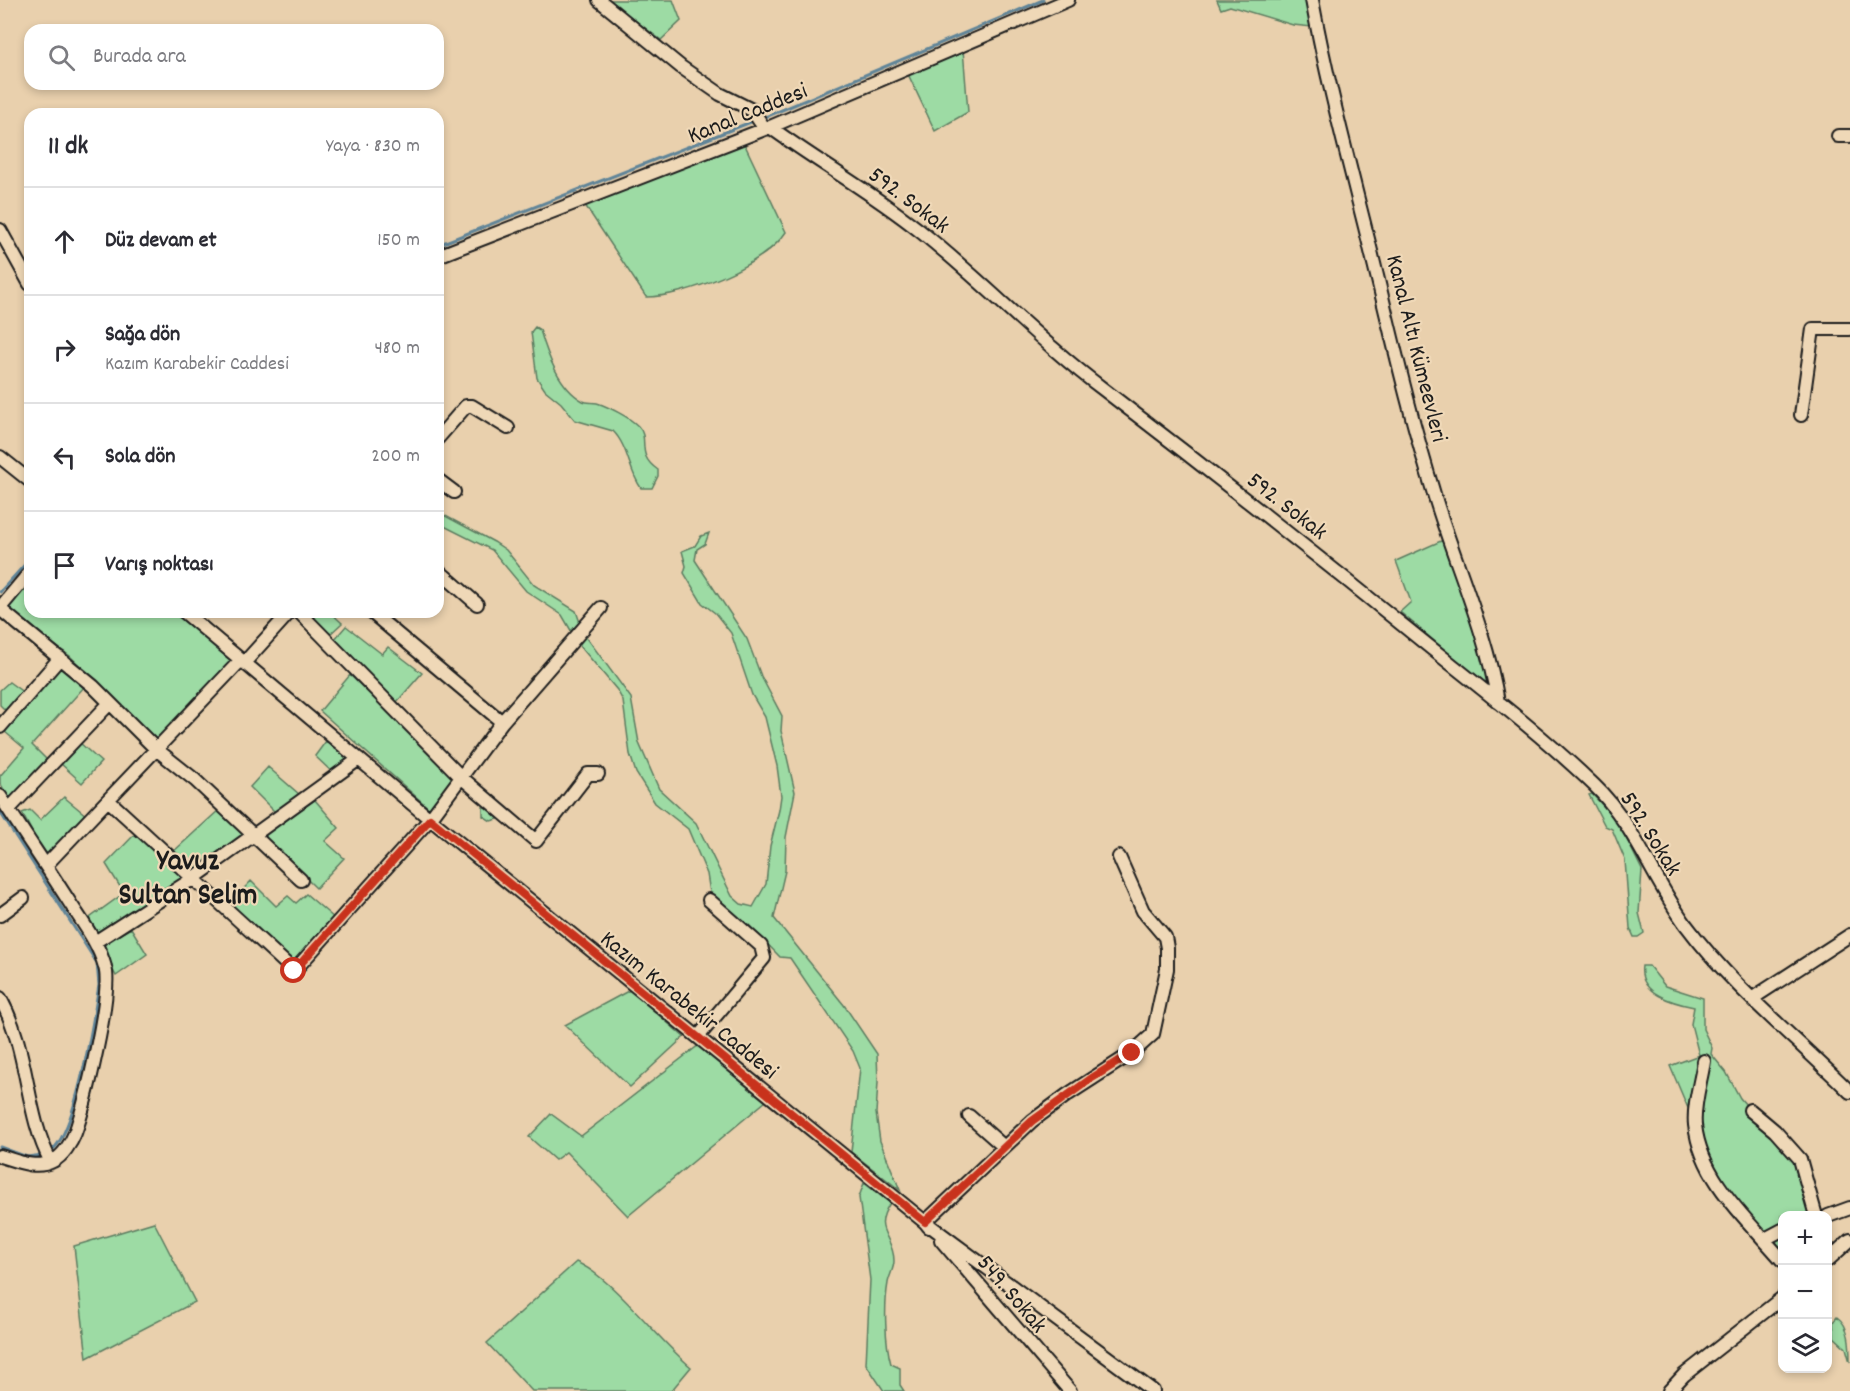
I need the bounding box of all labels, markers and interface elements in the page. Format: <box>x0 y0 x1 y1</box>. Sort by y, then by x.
search box <box>24 24 444 90</box>
icon: search <box>45 41 78 74</box>
text: Burada ara <box>93 42 186 73</box>
street label: Kanal Caddesi <box>683 75 813 154</box>
text: 11 dk <box>48 129 88 166</box>
text: Yaya · 830 m <box>326 133 420 161</box>
street label: 592. Sokak <box>860 159 956 243</box>
icon: ahead <box>48 225 81 258</box>
text: Düz devam et <box>105 226 217 257</box>
text: 150 m <box>377 227 420 255</box>
street label: Kanal Altı Kümeevleri <box>1375 251 1455 446</box>
text: Sağa dön <box>105 320 180 351</box>
icon: right <box>48 333 81 366</box>
text: 480 m <box>374 335 420 363</box>
text: Kazım Karabekir Caddesi <box>105 351 289 379</box>
icon: left <box>48 441 81 474</box>
text: Sola dön <box>105 442 175 473</box>
text: 200 m <box>371 443 420 471</box>
street label: 592. Sokak <box>1239 465 1334 550</box>
icon: arrive <box>48 549 81 582</box>
text: Varış noktası <box>105 550 213 581</box>
street label: 592. Sokak <box>1610 786 1689 884</box>
district label: Yavuz Sultan Selim <box>119 842 257 919</box>
street label: Kazım Karabekir Caddesi <box>592 924 785 1089</box>
route start <box>280 957 306 983</box>
route end <box>1118 1039 1144 1065</box>
map controls <box>1778 1211 1832 1373</box>
button: + <box>1778 1211 1832 1265</box>
street label: 549. Sokak <box>968 1248 1054 1342</box>
button: − <box>1778 1265 1832 1319</box>
button: layers <box>1778 1319 1832 1373</box>

